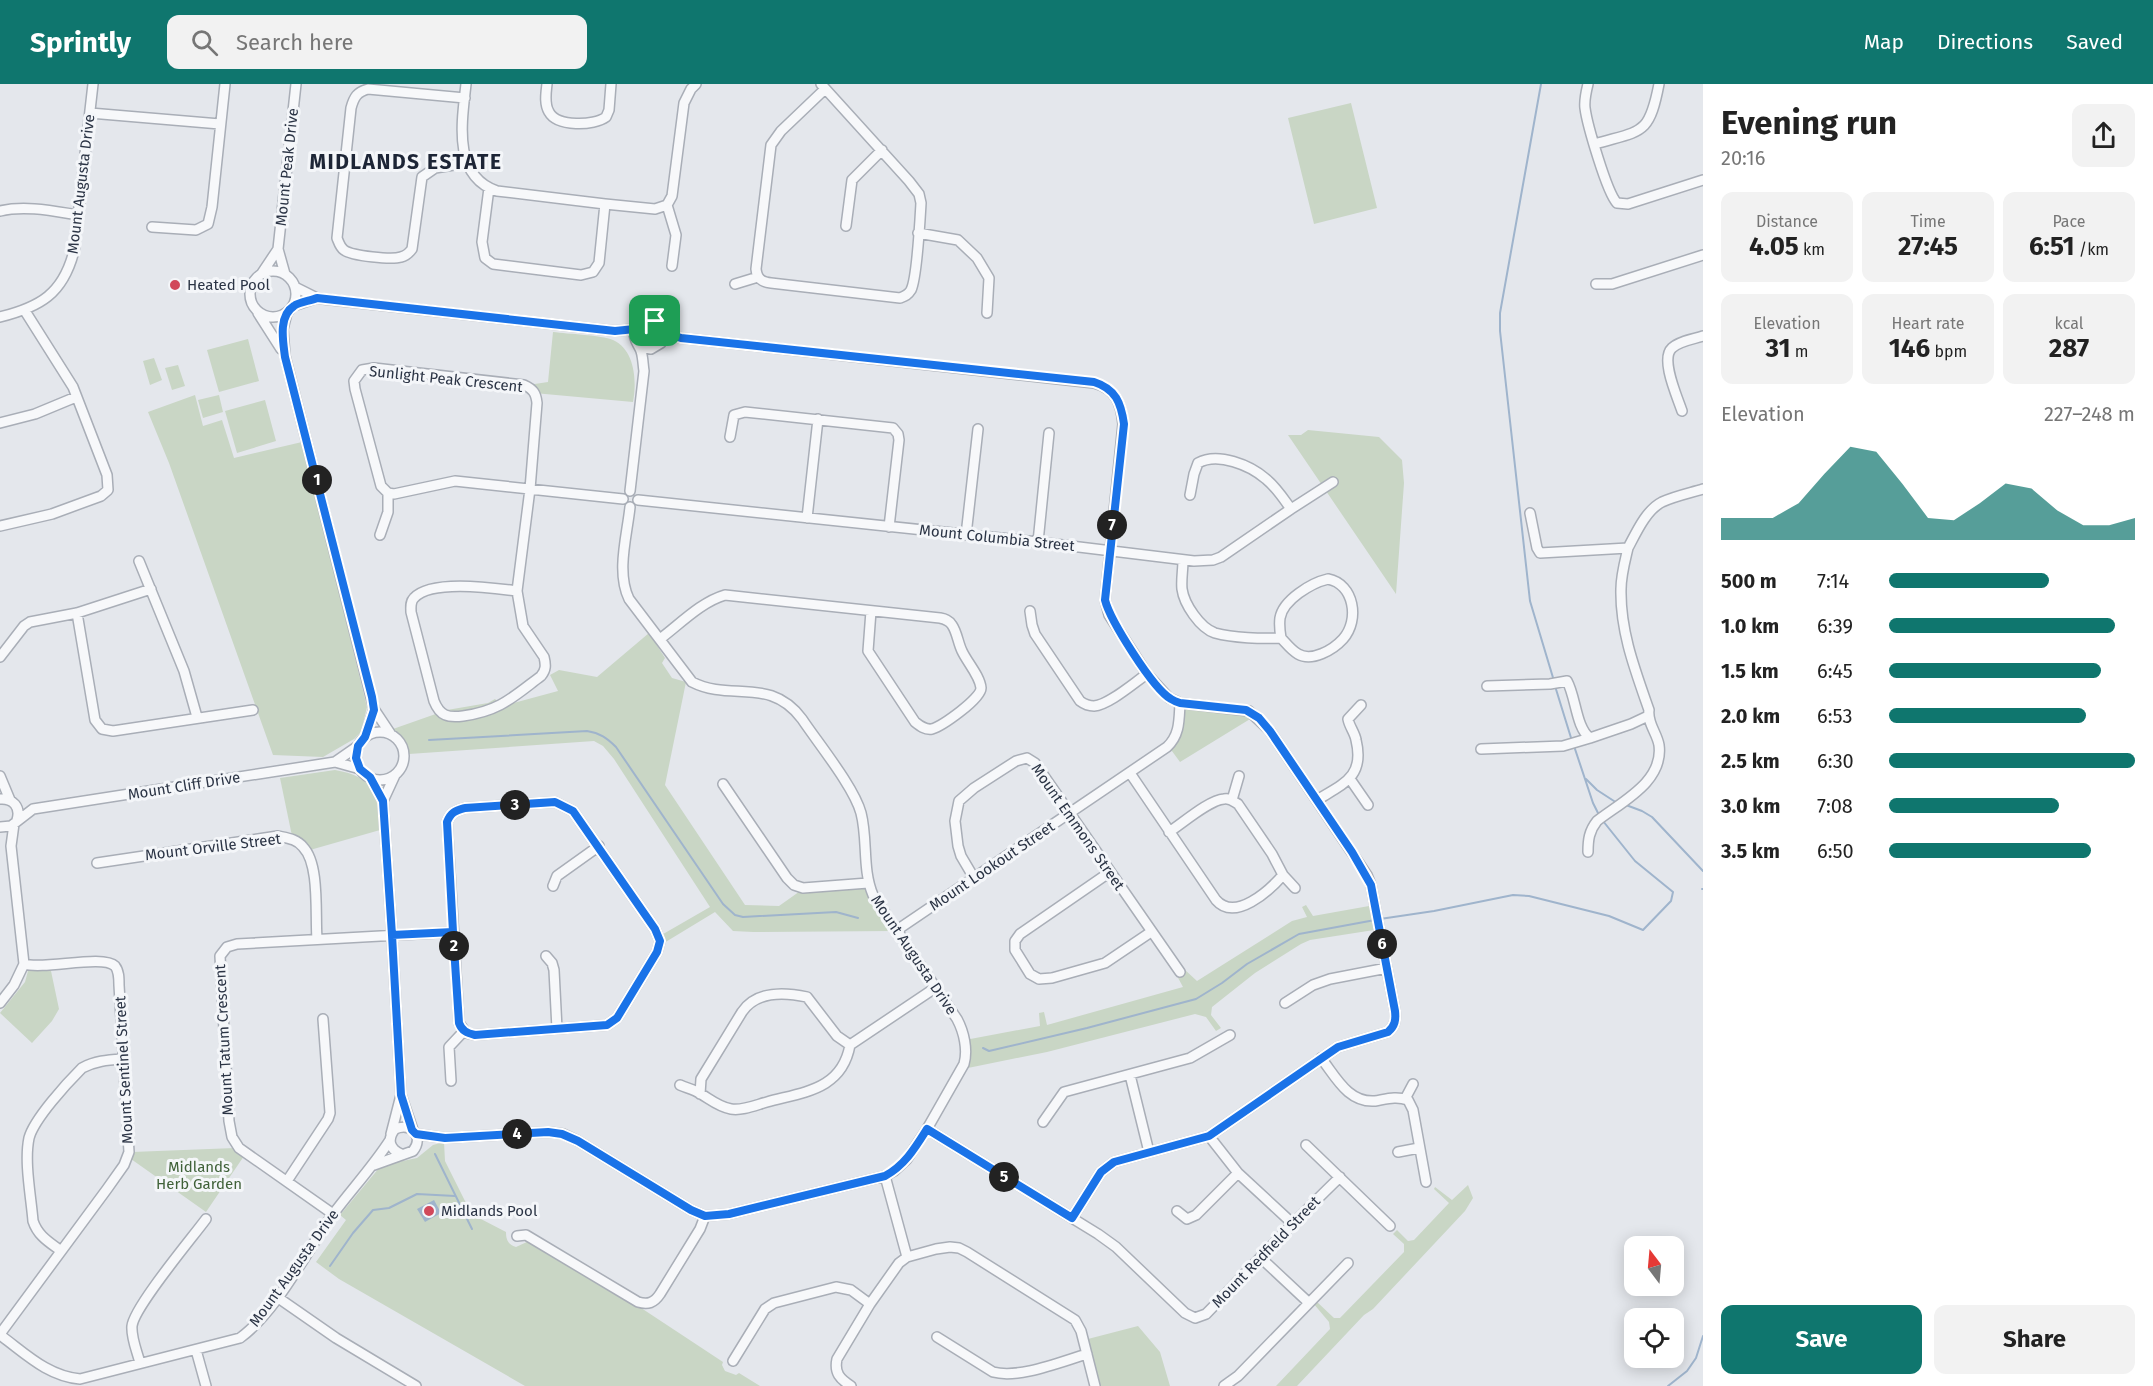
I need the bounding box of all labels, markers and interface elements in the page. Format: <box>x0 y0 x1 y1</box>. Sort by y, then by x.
search box <box>167 15 587 69</box>
text: Sprintly <box>30 26 131 59</box>
icon: search <box>188 26 221 59</box>
text: Search here <box>236 29 354 56</box>
text: Map <box>1864 29 1904 55</box>
text: Directions <box>1937 29 2033 55</box>
text: Saved <box>2066 29 2123 55</box>
text: Evening run <box>1721 103 1897 143</box>
button: share <box>2072 104 2135 167</box>
street label: Mount Peak Drive <box>272 107 302 227</box>
street label: Mount Augusta Drive <box>63 113 99 255</box>
text: 20:16 <box>1721 146 1765 170</box>
district label: MIDLANDS ESTATE <box>310 149 503 175</box>
text: Distance <box>1756 212 1818 231</box>
text: Time <box>1910 212 1946 231</box>
text: Pace <box>2052 212 2086 231</box>
text: 4.05 <box>1749 231 1799 262</box>
text: 27:45 <box>1898 231 1958 262</box>
text: 6:51 <box>2029 231 2075 262</box>
text: km <box>1799 240 1825 259</box>
text: /km <box>2075 240 2109 259</box>
place label: Heated Pool <box>187 276 270 294</box>
marker: Heated Pool <box>168 278 182 292</box>
pin <box>629 295 680 346</box>
icon: arrive <box>638 304 671 337</box>
text: Elevation <box>1753 314 1821 333</box>
text: Heart rate <box>1892 314 1964 333</box>
text: kcal <box>2055 314 2083 333</box>
text: 31 <box>1766 333 1791 364</box>
text: 146 <box>1889 333 1930 364</box>
text: 287 <box>2049 333 2089 364</box>
text: m <box>1791 342 1808 361</box>
text: bpm <box>1930 342 1967 361</box>
street label: Sunlight Peak Crescent <box>368 362 524 396</box>
text: Elevation <box>1721 402 1805 426</box>
text: 227–248 m <box>2044 402 2135 426</box>
pin: 1 <box>302 465 332 495</box>
text: 1 <box>313 470 321 489</box>
pin: 7 <box>1097 510 1127 540</box>
text: 7 <box>1108 515 1116 534</box>
street label: Mount Columbia Street <box>918 521 1076 555</box>
text: 500 m <box>1721 569 1777 593</box>
text: 7:14 <box>1817 569 1849 593</box>
text: 1.0 km <box>1721 614 1779 638</box>
text: 6:39 <box>1817 614 1853 638</box>
text: 1.5 km <box>1721 659 1779 683</box>
text: 6:45 <box>1817 659 1853 683</box>
text: 2.0 km <box>1721 704 1780 728</box>
text: 6:53 <box>1817 704 1852 728</box>
text: 2.5 km <box>1721 749 1780 773</box>
text: 6:30 <box>1817 749 1854 773</box>
street label: Mount Emmons Street <box>1028 760 1129 894</box>
street label: Mount Cliff Drive <box>127 768 241 804</box>
pin: 3 <box>500 790 530 820</box>
text: 3.0 km <box>1721 794 1780 818</box>
text: 7:08 <box>1817 794 1853 818</box>
text: 3 <box>511 795 519 814</box>
street label: Mount Lookout Street <box>926 817 1058 915</box>
street label: Mount Orville Street <box>144 830 283 864</box>
text: 3.5 km <box>1721 839 1780 863</box>
text: 6:50 <box>1817 839 1854 863</box>
street label: Mount Augusta Drive <box>867 892 961 1018</box>
pin: 6 <box>1367 929 1397 959</box>
pin: 2 <box>439 931 469 961</box>
text: 6 <box>1377 934 1387 953</box>
text: 2 <box>450 936 458 955</box>
street label: Mount Tatum Crescent <box>211 963 237 1116</box>
street label: Mount Sentinel Street <box>111 995 137 1144</box>
pin: 4 <box>502 1119 532 1149</box>
text: 4 <box>512 1124 522 1143</box>
park label: Midlands Herb Garden <box>156 1158 242 1193</box>
pin: 5 <box>989 1162 1019 1192</box>
text: 5 <box>1000 1167 1008 1186</box>
street label: Mount Redfield Street <box>1208 1192 1324 1312</box>
place label: Midlands Pool <box>441 1202 538 1220</box>
marker: Midlands Pool <box>422 1204 436 1218</box>
street label: Mount Augusta Drive <box>245 1206 343 1330</box>
north arrow <box>1624 1236 1684 1296</box>
map controls <box>1624 1236 1684 1368</box>
button: Save <box>1721 1305 1922 1374</box>
button: Share <box>1934 1305 2135 1374</box>
button: locate <box>1624 1308 1684 1368</box>

